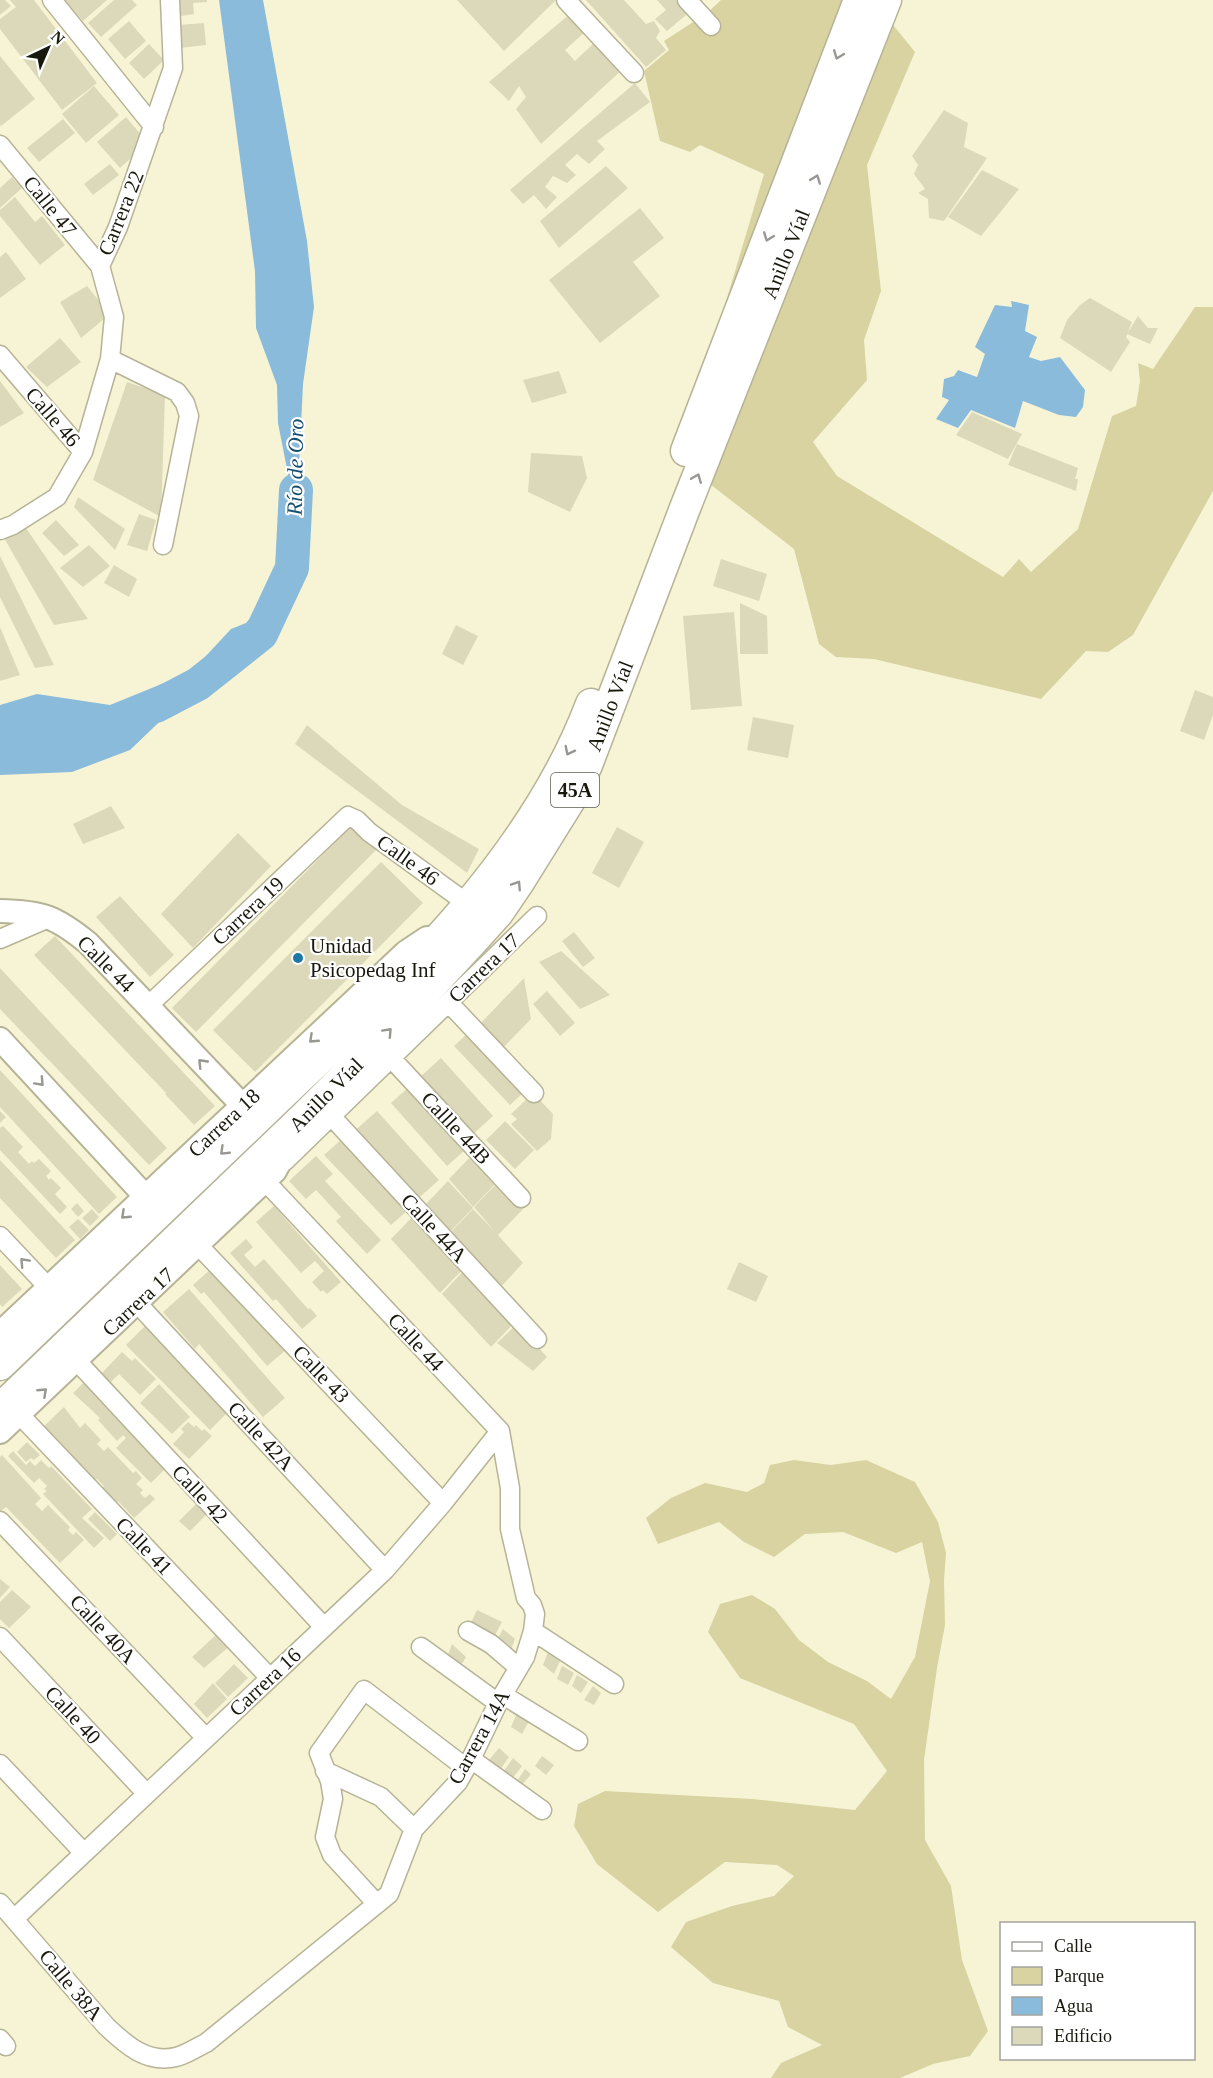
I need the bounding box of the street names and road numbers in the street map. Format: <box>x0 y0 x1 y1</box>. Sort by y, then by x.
street label: Carrera 22 <box>93 167 149 259</box>
street label: Calle 47 <box>18 171 82 241</box>
street label: Anillo Víal <box>757 205 815 302</box>
street label: Calle 46 <box>21 382 85 452</box>
street label: Anillo Víal <box>582 657 638 755</box>
road number: 45A <box>551 773 599 807</box>
street label: Calle 46 <box>372 830 444 890</box>
street label: Carrera 19 <box>207 872 289 950</box>
street label: Carrera 17 <box>444 928 524 1008</box>
street label: Calle 44 <box>73 931 140 998</box>
street label: Anillo Víal <box>284 1053 368 1137</box>
street label: Carrera 18 <box>183 1084 265 1162</box>
street label: Callle 44B <box>416 1087 496 1169</box>
street label: Calle 44A <box>396 1188 473 1268</box>
street label: Carrera 17 <box>97 1263 179 1341</box>
street label: Calle 44 <box>383 1308 449 1376</box>
street label: Calle 43 <box>288 1340 354 1408</box>
street label: Calle 42A <box>223 1396 300 1476</box>
street label: Calle 42 <box>167 1460 233 1528</box>
street label: Calle 41 <box>111 1512 177 1580</box>
street label: Calle 40A <box>65 1589 142 1669</box>
street label: Carrera 16 <box>224 1643 306 1721</box>
street label: Calle 40 <box>40 1681 106 1749</box>
street label: Carrera 14A <box>443 1685 515 1788</box>
street label: Calle 38A <box>34 1944 108 2026</box>

